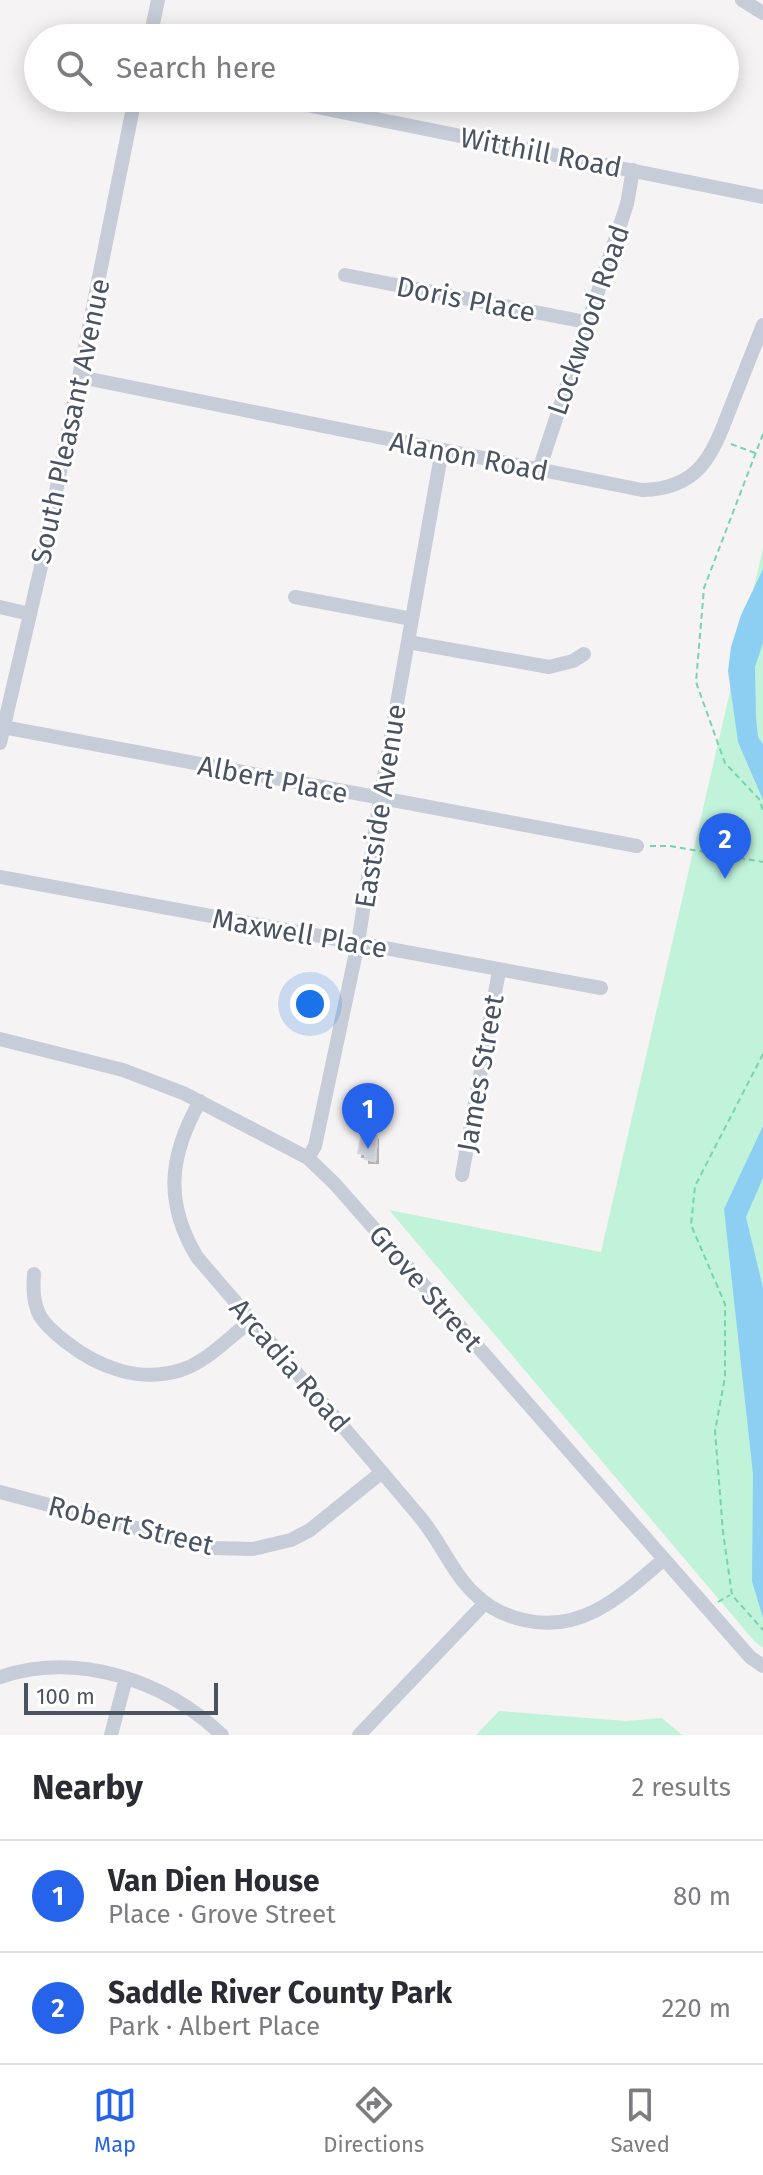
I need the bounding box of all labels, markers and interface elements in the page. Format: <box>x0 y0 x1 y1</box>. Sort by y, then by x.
search box <box>24 24 739 112</box>
icon: search <box>52 46 96 90</box>
text: Search here <box>116 50 276 86</box>
street label: Witthill Road <box>457 121 625 184</box>
street label: Lockwood Road <box>541 221 636 420</box>
street label: Doris Place <box>394 270 538 329</box>
street label: South Pleasant Avenue <box>24 275 117 567</box>
street label: Alanon Road <box>387 425 551 488</box>
street label: Eastside Avenue <box>348 702 413 910</box>
street label: Albert Place <box>195 749 351 810</box>
pin: 2 <box>699 813 751 879</box>
street label: Maxwell Place <box>210 902 390 965</box>
your location <box>290 984 330 1024</box>
street label: James Street <box>450 991 511 1154</box>
pin: 1 <box>342 1083 394 1149</box>
street label: Grove Street <box>362 1219 490 1359</box>
street label: Arcadia Road <box>223 1292 357 1439</box>
street label: Robert Street <box>45 1489 218 1562</box>
scale bar <box>24 1679 218 1715</box>
text: 100 m <box>36 1683 95 1710</box>
text: Nearby <box>32 1767 143 1808</box>
text: 2 results <box>631 1772 731 1803</box>
text: Van Dien House <box>108 1863 319 1899</box>
text: 1 <box>52 1881 64 1912</box>
text: 80 m <box>673 1881 731 1912</box>
text: Place · Grove Street <box>108 1899 336 1930</box>
text: Saddle River County Park <box>108 1975 452 2011</box>
text: 2 <box>51 1993 65 2024</box>
text: 220 m <box>662 1993 731 2024</box>
text: Park · Albert Place <box>108 2011 320 2042</box>
tab: Map <box>93 2083 137 2158</box>
tab: Directions <box>323 2083 424 2158</box>
tab: Saved <box>610 2083 670 2158</box>

